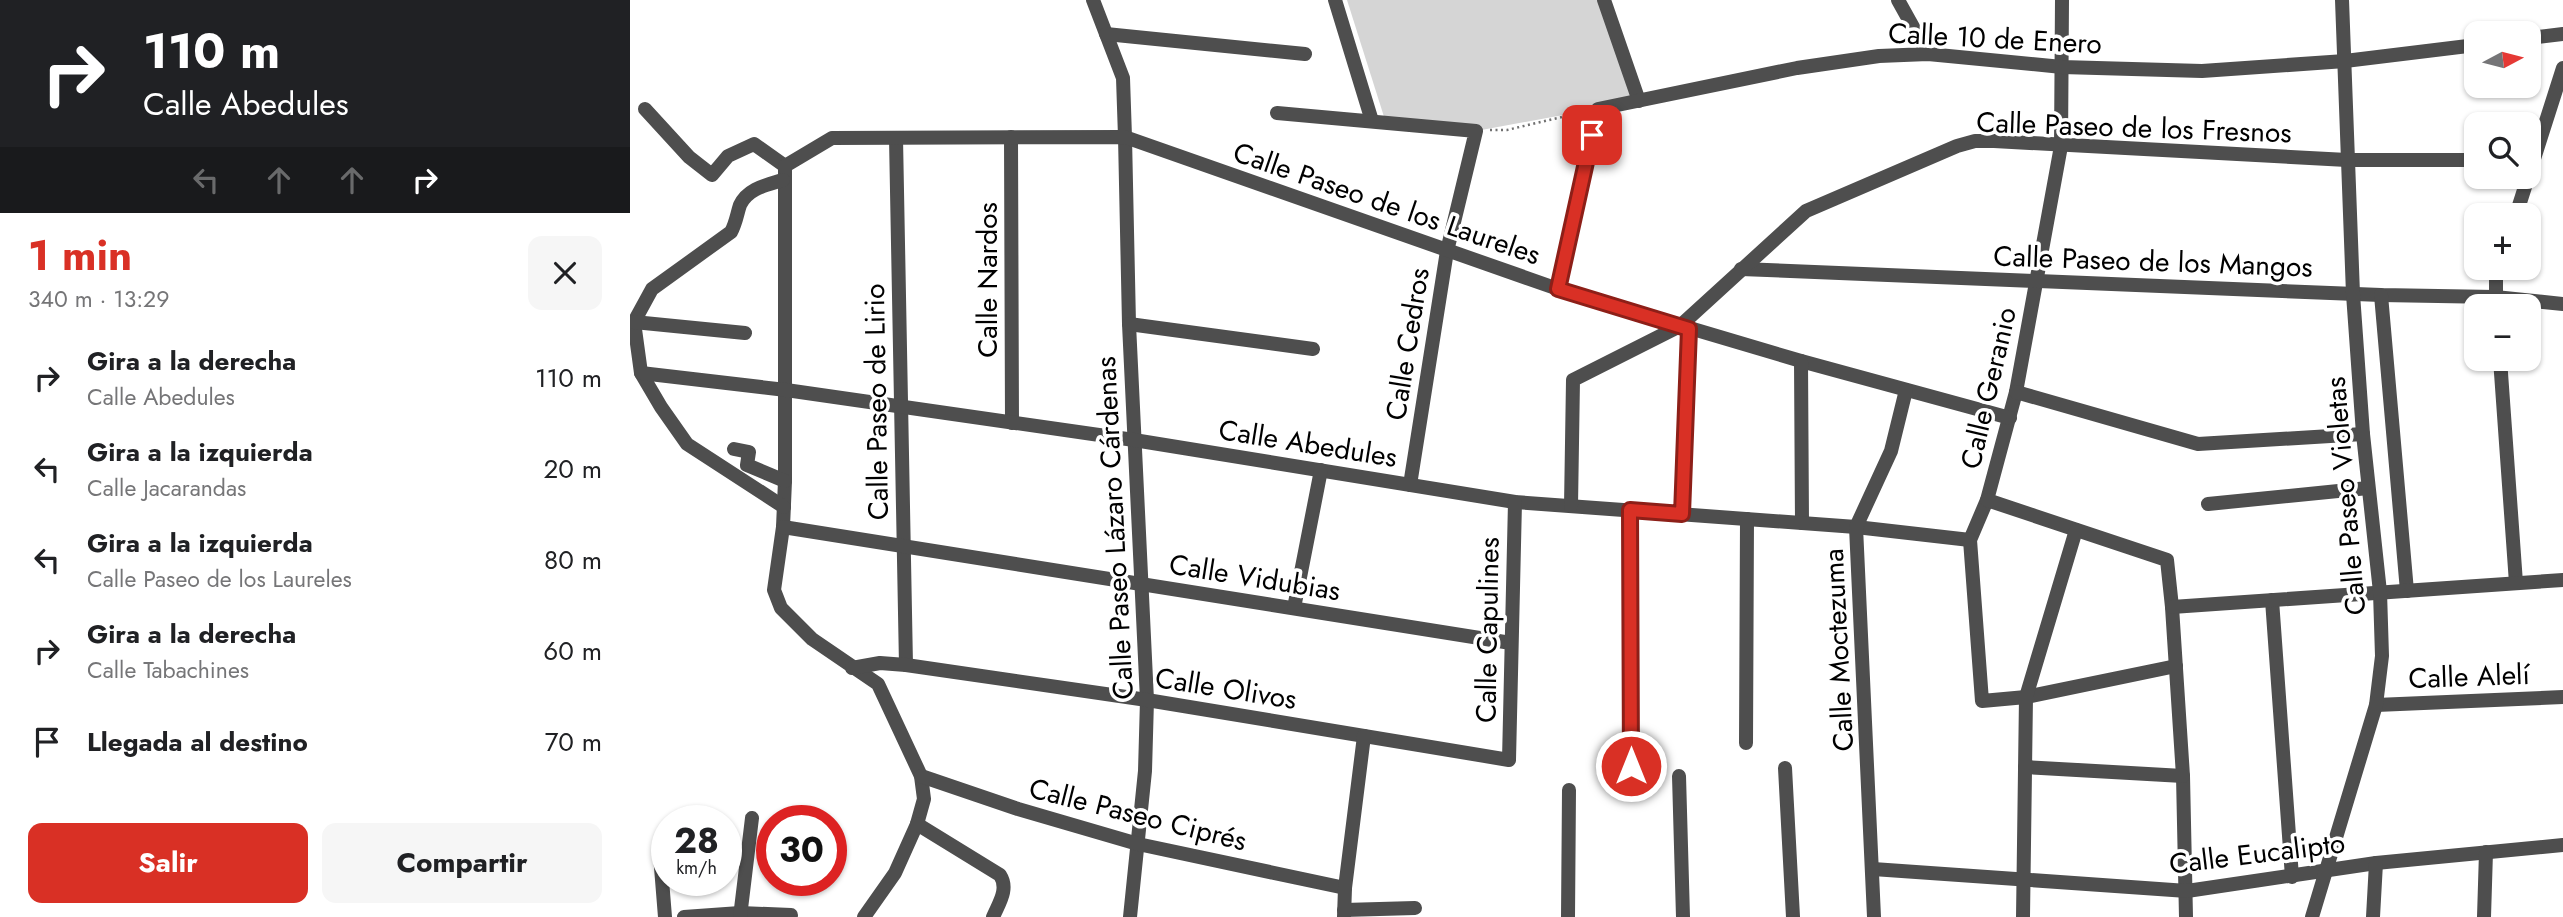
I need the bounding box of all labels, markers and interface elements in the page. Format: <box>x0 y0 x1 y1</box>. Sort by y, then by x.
street label: Calle 10 de Enero <box>1887 12 2103 65</box>
text: 110 m <box>143 16 280 86</box>
north arrow <box>2464 21 2541 98</box>
map controls <box>2464 21 2541 371</box>
icon: right <box>28 28 119 119</box>
text: Calle Abedules <box>143 81 349 127</box>
street label: Calle Paseo de los Fresnos <box>1976 102 2292 153</box>
pin <box>1562 105 1622 165</box>
button: search <box>2464 112 2541 189</box>
icon: arrive <box>1573 116 1611 154</box>
street label: Calle Paseo de los Laureles <box>1228 132 1546 275</box>
icon: left <box>187 161 225 199</box>
icon: ahead <box>260 161 298 199</box>
icon: ahead <box>333 161 371 199</box>
icon: right <box>406 161 444 199</box>
street label: Calle Nardos <box>967 202 1008 358</box>
button: + <box>2464 203 2541 280</box>
text: 1 min <box>28 225 132 286</box>
street label: Calle Paseo de los Mangos <box>1993 235 2313 288</box>
button: close <box>528 236 602 310</box>
street label: Calle Cedros <box>1375 265 1440 423</box>
text: 340 m · 13:29 <box>28 282 169 316</box>
street label: Calle Paseo de Lirio <box>854 283 899 521</box>
button: − <box>2464 294 2541 371</box>
street label: Calle Geranio <box>1950 303 2027 473</box>
text: Gira a la derecha <box>87 342 296 380</box>
street label: Calle Paseo Lázaro Cárdenas <box>1085 355 1144 700</box>
icon: right <box>28 359 66 397</box>
text: 110 m <box>535 359 602 397</box>
street label: Calle Paseo Violetas <box>2315 375 2376 617</box>
text: Calle Abedules <box>87 380 235 414</box>
street label: Calle Abedules <box>1216 409 1400 478</box>
text: Gira a la izquierda <box>87 433 313 471</box>
icon: left <box>28 450 66 488</box>
text: 20 m <box>544 450 602 488</box>
text: Calle Jacarandas <box>87 471 246 505</box>
text: Gira a la izquierda <box>87 524 313 562</box>
street label: Calle Capulines <box>1465 537 1510 723</box>
icon: left <box>28 541 66 579</box>
text: 80 m <box>544 541 602 579</box>
street label: Calle Vidubias <box>1166 544 1343 611</box>
street label: Calle Moctezuma <box>1813 548 1864 752</box>
text: Calle Paseo de los Laureles <box>87 562 352 596</box>
text: Gira a la derecha <box>87 615 296 653</box>
icon: right <box>28 632 66 670</box>
text: 60 m <box>543 632 602 670</box>
text: Calle Tabachines <box>87 653 249 687</box>
street label: Calle Alelí <box>2408 654 2532 699</box>
street label: Calle Olivos <box>1152 657 1300 720</box>
icon: arrive <box>28 723 66 761</box>
text: Llegada al destino <box>87 723 308 761</box>
text: 70 m <box>545 723 602 761</box>
position arrow <box>1594 729 1668 803</box>
street label: Calle Paseo Ciprés <box>1025 768 1251 861</box>
speed limit sign: 30 <box>756 805 847 896</box>
text: 28 <box>674 816 719 866</box>
street label: Calle Eucalipto <box>2167 822 2347 885</box>
button: Salir <box>28 823 308 903</box>
button: Compartir <box>322 823 602 903</box>
text: km/h <box>676 855 717 881</box>

